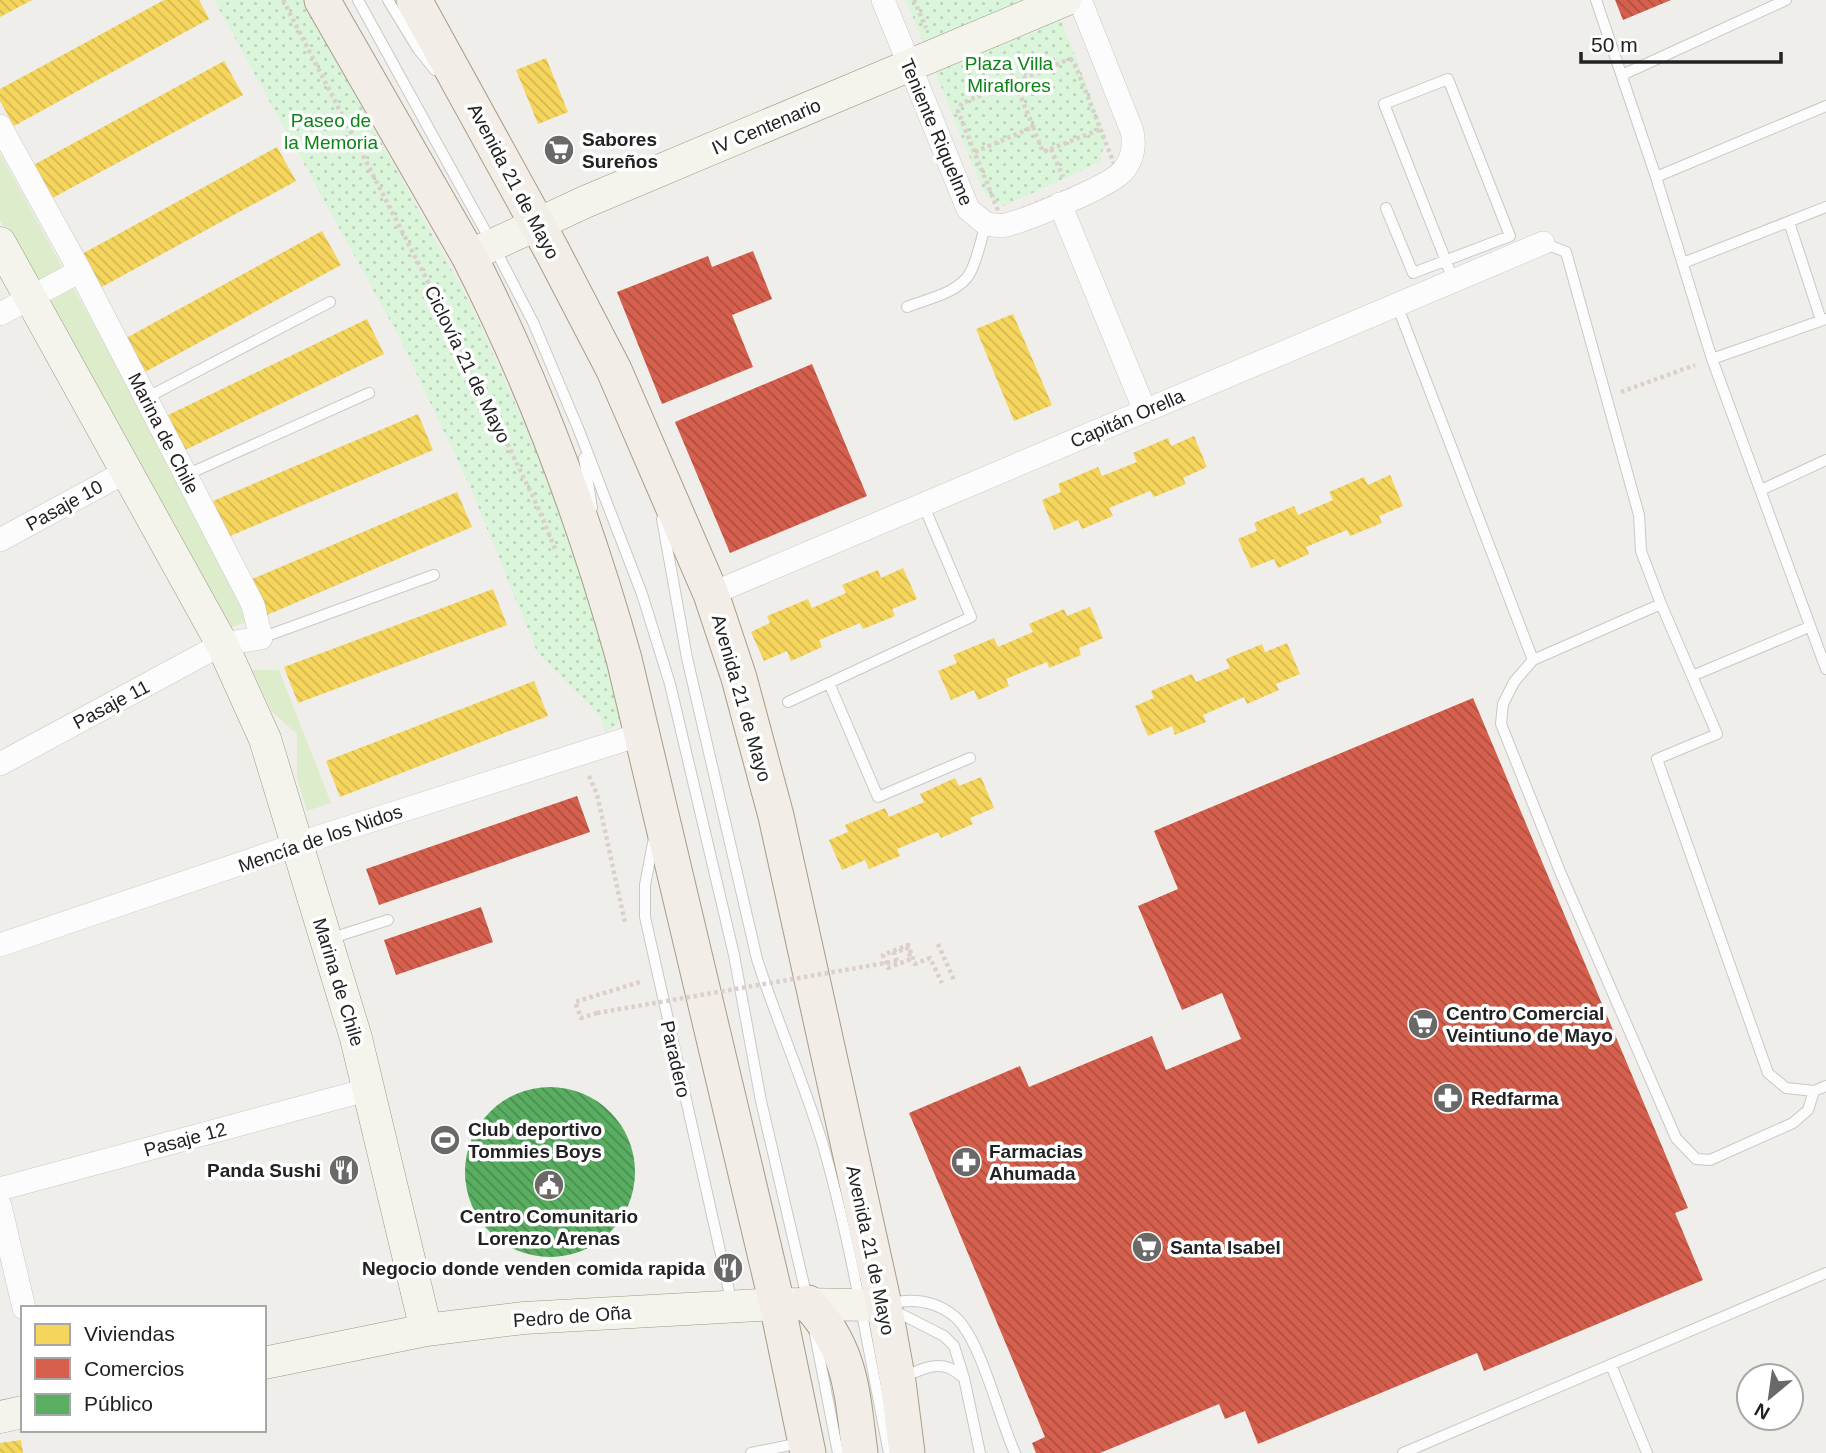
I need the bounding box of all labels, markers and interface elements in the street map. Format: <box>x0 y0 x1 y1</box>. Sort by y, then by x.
scale bar <box>1581 21 1780 65</box>
text: 50 m <box>1591 33 1638 56</box>
park label: Plaza Villa Miraflores <box>965 53 1054 96</box>
street label: Teniente Riquelme <box>896 56 977 209</box>
street label: IV Centenario <box>709 94 824 159</box>
street label: Avenida 21 de Mayo <box>464 100 563 262</box>
park label: Paseo de la Memoria <box>284 110 378 153</box>
place label: Sabores Sureños <box>582 129 658 172</box>
supermarket icon: Sabores Sureños <box>542 133 576 167</box>
street label: Ciclovía 21 de Mayo <box>420 282 515 446</box>
street label: Marina de Chile <box>124 369 203 497</box>
street label: Capitán Orella <box>1067 385 1188 452</box>
street label: Pasaje 10 <box>22 476 106 535</box>
street label: Avenida 21 de Mayo <box>708 612 775 784</box>
street label: Pasaje 11 <box>70 676 153 733</box>
street label: Mencía de los Nidos <box>235 801 405 876</box>
street label: Marina de Chile <box>309 915 368 1049</box>
place label: Centro Comercial Veintiuno de Mayo <box>1446 1003 1613 1046</box>
supermarket icon: Centro Comercial Veintiuno de Mayo <box>1406 1007 1440 1041</box>
street label: Paradero <box>656 1019 695 1100</box>
pharmacy icon: Redfarma <box>1431 1081 1465 1115</box>
place label: Redfarma <box>1471 1088 1559 1109</box>
street label: Pasaje 12 <box>142 1118 229 1161</box>
place label: Club deportivo Tommies Boys <box>468 1119 602 1162</box>
sports icon: Club deportivo Tommies Boys <box>428 1123 462 1157</box>
place label: Farmacias Ahumada <box>989 1141 1083 1184</box>
pharmacy icon: Farmacias Ahumada <box>949 1145 983 1179</box>
restaurant icon: Panda Sushi <box>327 1153 361 1187</box>
place label: Panda Sushi <box>207 1160 321 1181</box>
street label: Avenida 21 de Mayo <box>842 1163 899 1337</box>
public building icon: Centro Comunitario Lorenzo Arenas <box>532 1168 566 1202</box>
place label: Centro Comunitario Lorenzo Arenas <box>460 1206 638 1249</box>
supermarket icon: Santa Isabel <box>1130 1230 1164 1264</box>
place label: Santa Isabel <box>1170 1237 1281 1258</box>
restaurant icon: Negocio donde venden comida rapida <box>711 1251 745 1285</box>
place label: Negocio donde venden comida rapida <box>362 1258 705 1279</box>
street label: Pedro de Oña <box>512 1302 632 1331</box>
legend <box>21 1306 266 1432</box>
text: Viviendas <box>84 1322 175 1345</box>
text: Comercios <box>84 1357 184 1380</box>
north arrow <box>1735 1362 1805 1432</box>
text: Público <box>84 1392 153 1415</box>
text: N <box>1751 1399 1773 1424</box>

